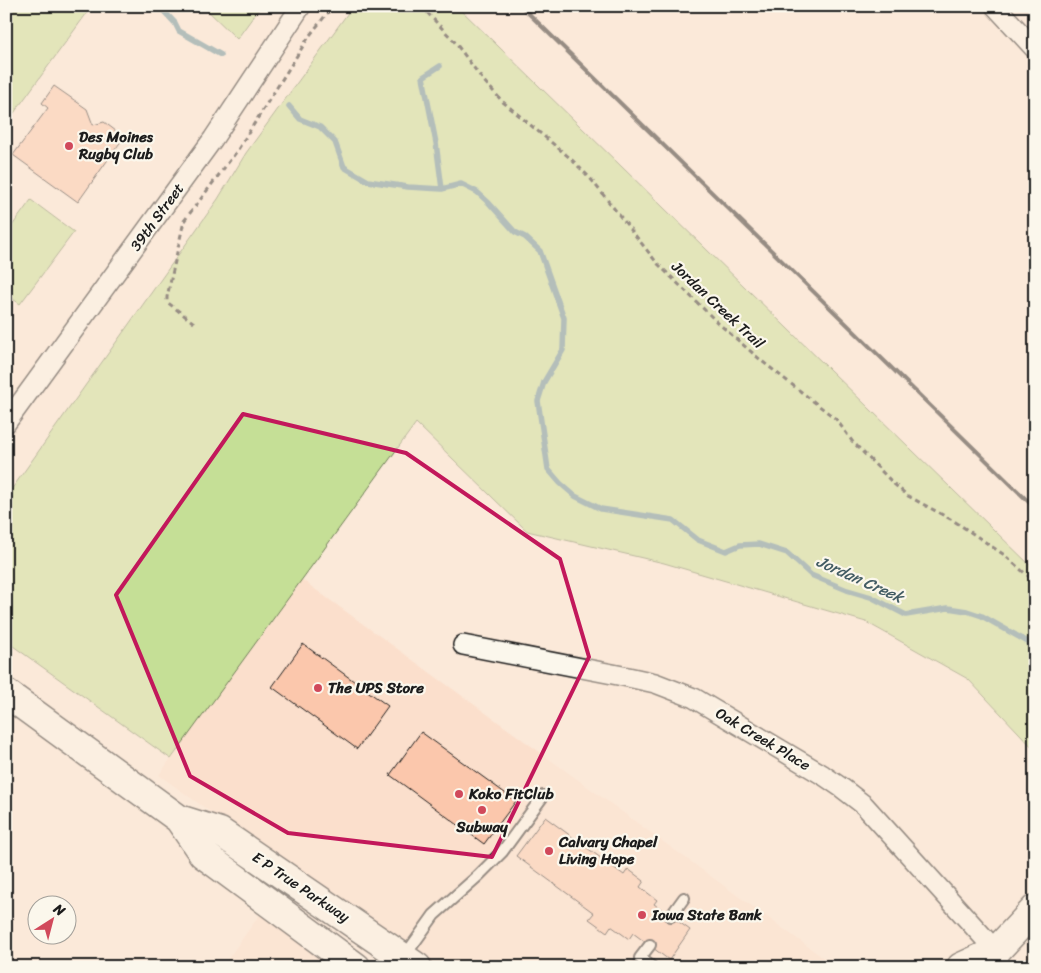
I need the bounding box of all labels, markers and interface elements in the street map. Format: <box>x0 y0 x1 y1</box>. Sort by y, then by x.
place label: Des Moines Rugby Club <box>78 124 154 167</box>
marker: Des Moines Rugby Club <box>63 140 75 152</box>
street label: 39th Street <box>123 177 191 257</box>
street label: Jordan Creek Trail <box>665 254 771 356</box>
water label: Jordan Creek <box>812 547 910 612</box>
place label: The UPS Store <box>328 675 424 701</box>
marker: The UPS Store <box>312 682 324 694</box>
street label: Oak Creek Place <box>710 700 816 778</box>
place label: Koko FitClub <box>468 781 554 807</box>
marker: Koko FitClub <box>453 788 465 800</box>
marker: Subway <box>476 804 488 816</box>
place label: Subway <box>455 814 508 840</box>
place label: Calvary Chapel Living Hope <box>558 829 658 872</box>
street label: E P True Parkway <box>247 844 356 930</box>
marker: Calvary Chapel Living Hope <box>543 845 555 857</box>
north arrow <box>28 896 78 946</box>
text: N <box>47 896 71 923</box>
place label: Iowa State Bank <box>651 902 763 928</box>
marker: Iowa State Bank <box>636 909 648 921</box>

